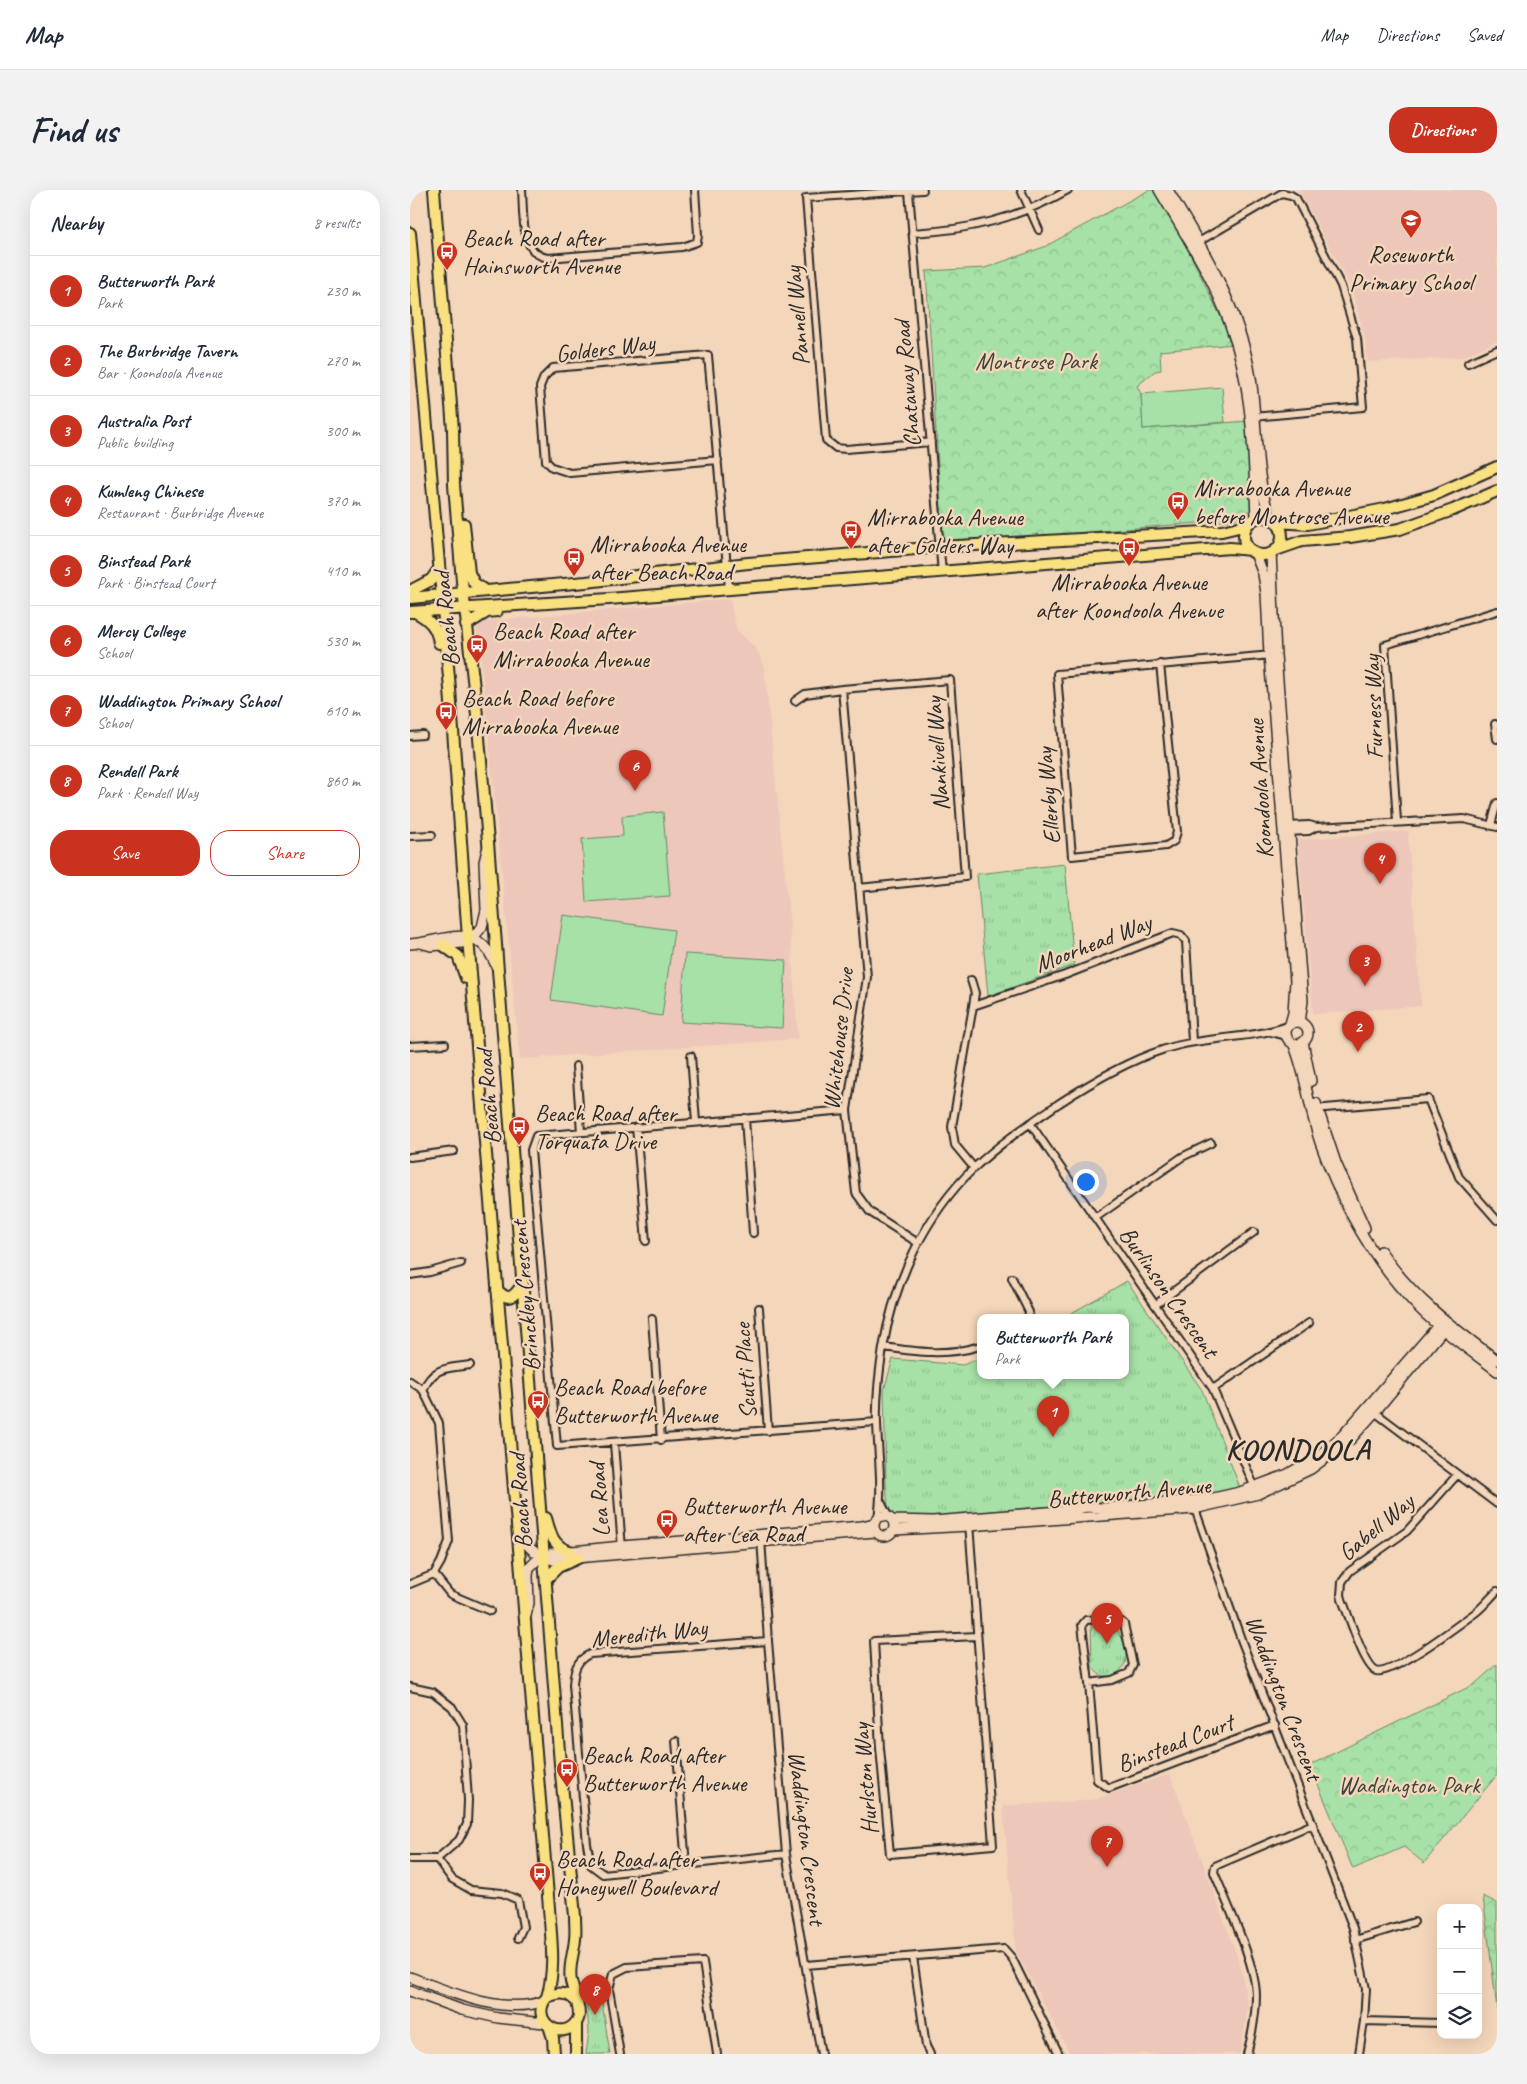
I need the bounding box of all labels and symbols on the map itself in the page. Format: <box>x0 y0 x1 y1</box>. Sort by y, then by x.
school or university icon: Roseworth Primary School <box>1399 208 1423 239</box>
place label: Beach Road after Hainsworth Avenue <box>463 223 622 281</box>
place label: Roseworth Primary School <box>1349 239 1477 297</box>
bus stop icon: Beach Road after Hainsworth Avenue <box>435 240 459 271</box>
street label: Pannell Way <box>778 263 816 367</box>
street label: Chataway Road <box>886 316 927 449</box>
street label: Golders Way <box>554 327 658 369</box>
park label: Montrose Park <box>975 346 1099 376</box>
place label: Mirrabooka Avenue before Montrose Avenue <box>1194 473 1391 531</box>
bus stop icon: Mirrabooka Avenue before Montrose Avenue <box>1166 490 1190 521</box>
place label: Mirrabooka Avenue after Golders Way <box>867 502 1025 560</box>
bus stop icon: Mirrabooka Avenue after Golders Way <box>839 519 863 550</box>
place label: Mirrabooka Avenue after Beach Road <box>590 529 748 587</box>
bus stop icon: Mirrabooka Avenue after Koondoola Avenue <box>1117 536 1141 567</box>
bus stop icon: Mirrabooka Avenue after Beach Road <box>562 546 586 577</box>
street label: Beach Road <box>426 566 466 668</box>
place label: Mirrabooka Avenue after Koondoola Avenue <box>1035 567 1225 625</box>
place label: Beach Road after Mirrabooka Avenue <box>493 616 651 674</box>
bus stop icon: Beach Road after Mirrabooka Avenue <box>465 633 489 664</box>
street label: Furness Way <box>1356 653 1390 760</box>
place label: Beach Road before Mirrabooka Avenue <box>462 683 620 741</box>
street label: Nankivell Way <box>918 694 956 812</box>
bus stop icon: Beach Road before Mirrabooka Avenue <box>434 700 458 731</box>
street label: Koondoola Avenue <box>1240 716 1280 860</box>
street label: Ellerby Way <box>1029 745 1067 846</box>
pin: 6 <box>619 750 651 791</box>
pin: 4 <box>1364 843 1396 884</box>
street label: Moorhead Way <box>1030 906 1157 979</box>
pin: 3 <box>1349 945 1381 986</box>
street label: Whitehouse Drive <box>816 965 861 1111</box>
pin: 2 <box>1342 1011 1374 1052</box>
street label: Beach Road <box>469 1045 507 1146</box>
place label: Beach Road after Torquata Drive <box>535 1098 679 1156</box>
bus stop icon: Beach Road after Torquata Drive <box>507 1115 531 1146</box>
your location <box>1073 1169 1099 1195</box>
street label: Brinckley Crescent <box>503 1217 547 1373</box>
street label: Burlinson Crescent <box>1113 1221 1226 1365</box>
street label: Scutti Place <box>727 1320 763 1420</box>
place label: Beach Road before Butterworth Avenue <box>554 1372 720 1430</box>
bus stop icon: Beach Road before Butterworth Avenue <box>526 1389 550 1420</box>
pin: 1 <box>1037 1396 1069 1437</box>
district label: KOONDOOLA <box>1226 1431 1371 1468</box>
street label: Beach Road <box>501 1449 538 1550</box>
street label: Lea Road <box>581 1459 617 1538</box>
street label: Butterworth Avenue <box>1046 1470 1214 1514</box>
street label: Gabell Way <box>1332 1486 1421 1567</box>
place label: Butterworth Avenue after Lea Road <box>683 1491 849 1549</box>
bus stop icon: Butterworth Avenue after Lea Road <box>655 1508 679 1539</box>
pin: 5 <box>1091 1603 1123 1644</box>
street label: Waddington Crescent <box>1239 1611 1330 1787</box>
street label: Meredith Way <box>590 1612 710 1654</box>
street label: Binstead Court <box>1113 1706 1240 1779</box>
street label: Hurlston Way <box>845 1720 885 1836</box>
place label: Beach Road after Butterworth Avenue <box>583 1740 749 1798</box>
street label: Waddington Crescent <box>781 1749 833 1929</box>
bus stop icon: Beach Road after Butterworth Avenue <box>555 1757 579 1788</box>
park label: Waddington Park <box>1338 1770 1482 1800</box>
pin: 7 <box>1091 1826 1123 1867</box>
place label: Beach Road after Honeywell Boulevard <box>556 1844 720 1902</box>
bus stop icon: Beach Road after Honeywell Boulevard <box>528 1861 552 1892</box>
pin: 8 <box>579 1974 611 2015</box>

